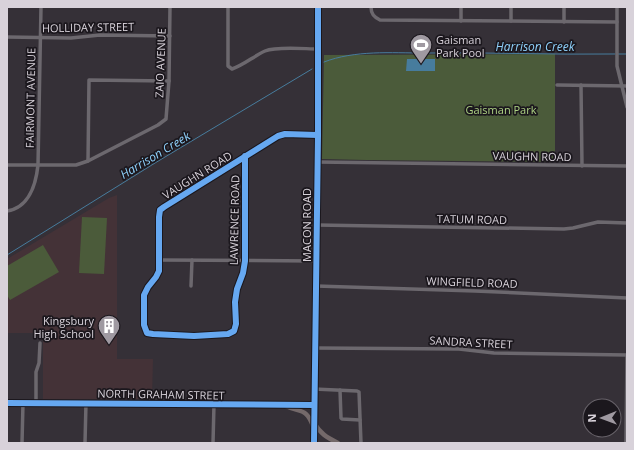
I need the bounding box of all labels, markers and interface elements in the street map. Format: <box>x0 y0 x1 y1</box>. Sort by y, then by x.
street label: HOLLIDAY STREET <box>42 19 134 35</box>
street label: ZAIO AVENUE <box>151 28 169 98</box>
sports icon: Gaisman Park Pool <box>408 32 434 65</box>
place label: Gaisman Park Pool <box>436 32 485 60</box>
water label: Harrison Creek <box>495 38 576 55</box>
street label: FAIRMONT AVENUE <box>22 48 38 148</box>
park label: Gaisman Park <box>465 102 537 117</box>
water label: Harrison Creek <box>117 127 194 183</box>
street label: VAUGHN ROAD <box>160 148 235 202</box>
street label: VAUGHN ROAD <box>492 148 572 164</box>
street label: LAWRENCE ROAD <box>226 175 242 265</box>
street label: MACON ROAD <box>299 188 314 262</box>
street label: TATUM ROAD <box>437 211 507 227</box>
street label: WINGFIELD ROAD <box>426 273 518 291</box>
place label: Kingsbury High School <box>33 313 94 341</box>
building icon: Kingsbury High School <box>96 313 122 346</box>
street label: SANDRA STREET <box>429 332 513 352</box>
street label: NORTH GRAHAM STREET <box>97 385 225 403</box>
north arrow <box>582 398 622 438</box>
text: N <box>584 414 599 423</box>

